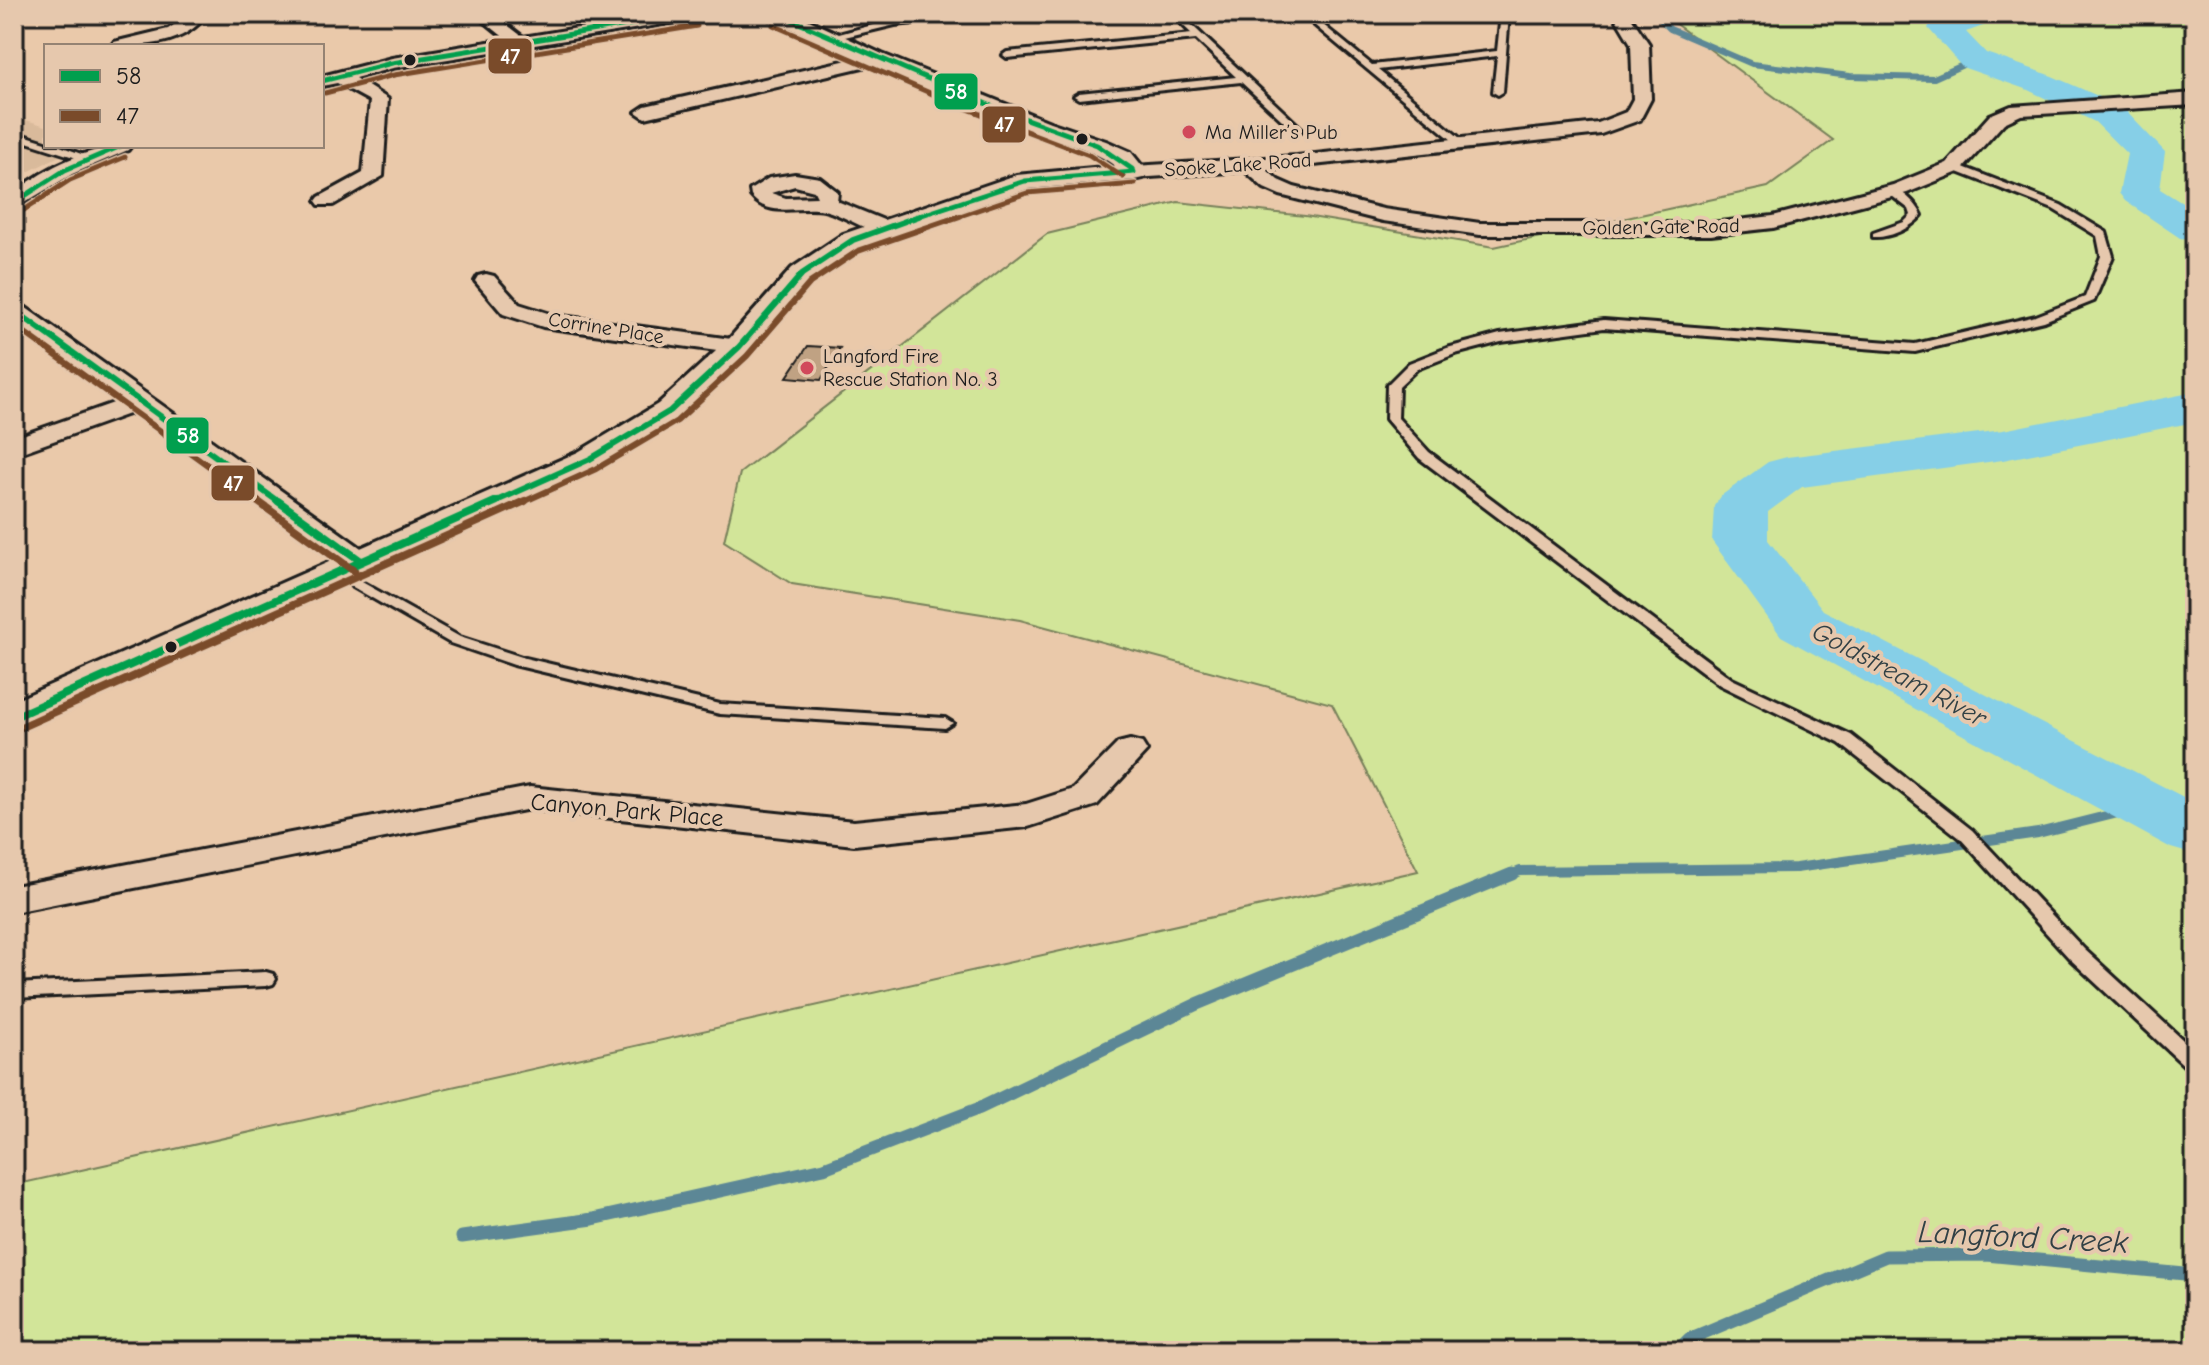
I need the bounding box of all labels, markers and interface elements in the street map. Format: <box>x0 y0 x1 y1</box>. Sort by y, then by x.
line badge: 47 <box>487 37 533 75</box>
legend <box>44 44 324 148</box>
text: 47 <box>500 44 520 70</box>
unlabelled marker <box>402 52 418 68</box>
text: 58 <box>116 62 141 90</box>
line badge: 58 <box>933 72 979 111</box>
text: 58 <box>945 79 967 105</box>
text: 47 <box>116 102 139 130</box>
line badge: 47 <box>981 105 1027 144</box>
text: 47 <box>994 112 1014 138</box>
place label: Ma Miller’s Pub <box>1205 121 1338 144</box>
marker: Ma Miller’s Pub <box>1180 123 1198 141</box>
unlabelled marker <box>1074 131 1090 147</box>
street label: Sooke Lake Road <box>1164 148 1312 182</box>
street label: Golden Gate Road <box>1582 214 1740 240</box>
street label: Corrine Place <box>547 308 665 348</box>
place label: Langford Fire Rescue Station No. 3 <box>823 345 998 391</box>
marker: Langford Fire Rescue Station No. 3 <box>798 359 816 377</box>
line badge: 58 <box>165 416 210 455</box>
text: 58 <box>177 423 199 449</box>
line badge: 47 <box>210 464 256 502</box>
text: 47 <box>223 471 243 497</box>
water label: Goldstream River <box>1807 617 1993 734</box>
unlabelled marker <box>163 639 179 655</box>
street label: Canyon Park Place <box>529 788 725 832</box>
water label: Langford Creek <box>1917 1213 2129 1261</box>

